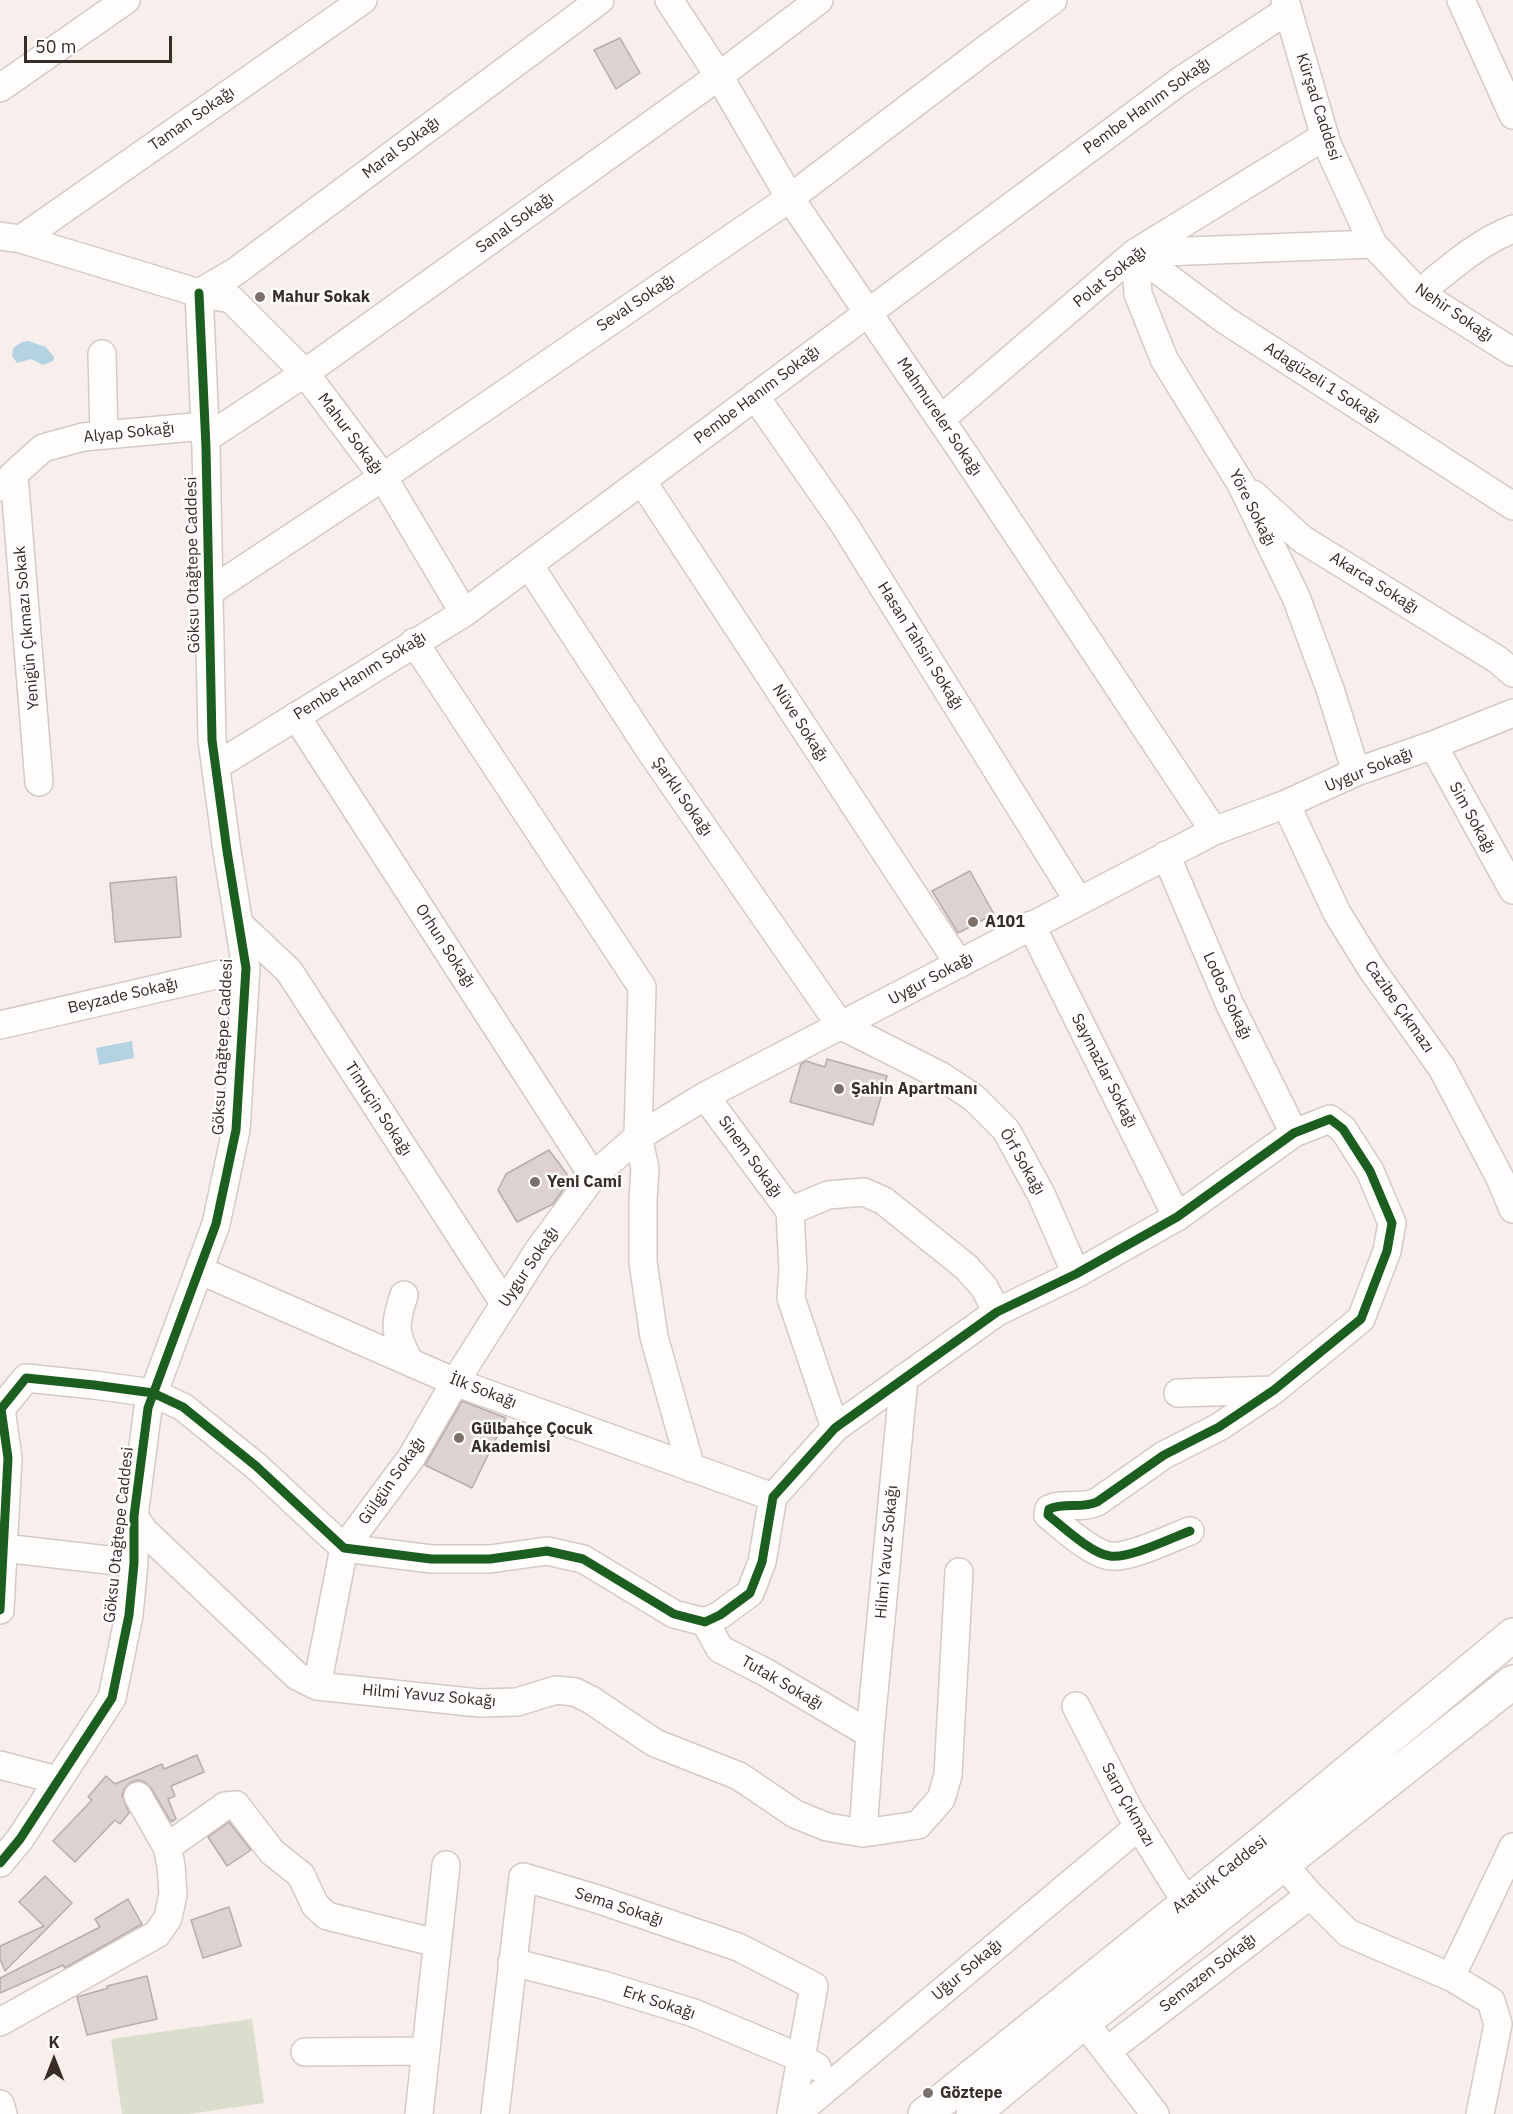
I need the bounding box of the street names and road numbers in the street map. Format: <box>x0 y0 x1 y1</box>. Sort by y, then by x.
street label: Kürşad Caddesi <box>1292 51 1344 163</box>
street label: Pembe Hanım Sokağı <box>1080 53 1214 159</box>
street label: Taman Sokağı <box>146 83 238 155</box>
street label: Maral Sokağı <box>359 113 443 183</box>
street label: Sanal Sokağı <box>472 188 558 258</box>
street label: Polat Sokağı <box>1070 242 1150 312</box>
street label: Seval Sokağı <box>593 270 679 336</box>
street label: Nehir Sokağı <box>1411 280 1497 346</box>
street label: Adagüzeli 1 Sokaḡı <box>1260 338 1384 428</box>
street label: Pembe Hanım Sokağı <box>690 342 824 448</box>
street label: Mahmureler Sokağı <box>892 354 986 480</box>
street label: Mahur Sokağı <box>313 389 387 479</box>
street label: Alyap Sokağı <box>83 419 175 447</box>
street label: Yöre Sokağı <box>1224 466 1280 550</box>
street label: Göksu Otağtepe Caddesi <box>182 476 204 654</box>
street label: Yenigün Çıkmazı Sokak <box>10 545 44 711</box>
street label: Akarca Sokağı <box>1326 548 1422 618</box>
street label: Hasan Tahsin Sokağı <box>873 579 967 713</box>
street label: Pembe Hanım Sokağı <box>290 628 430 724</box>
street label: Nüve Sokağı <box>768 681 832 765</box>
street label: Uygur Sokağı <box>1322 744 1416 796</box>
street label: Şarklı Sokağı <box>648 754 716 840</box>
street label: Sim Sokağı <box>1445 779 1499 857</box>
street label: Orhun Sokağı <box>411 901 479 991</box>
street label: Uygur Sokağı <box>885 949 977 1009</box>
street label: Lodos Sokağı <box>1198 949 1256 1043</box>
street label: Cazibe Çıkmazı <box>1360 957 1438 1057</box>
street label: Göksu Otağtepe Caddesi <box>209 958 237 1136</box>
street label: Beyzade Sokağı <box>66 974 180 1018</box>
street label: Saymazlar Sokağı <box>1067 1011 1141 1131</box>
street label: Timuçin Sokağı <box>340 1058 416 1160</box>
street label: Sinem Sokağı <box>714 1112 786 1202</box>
street label: Örf Sokağı <box>995 1125 1049 1199</box>
street label: Uygur Sokağı <box>495 1223 563 1311</box>
street label: İlk Sokağı <box>447 1369 519 1413</box>
street label: Gülgün Sokağı <box>355 1433 429 1529</box>
street label: Göksu Otağtepe Caddesi <box>100 1446 138 1624</box>
street label: Hilmi Yavuz Sokağı <box>872 1484 902 1620</box>
street label: Tutak Sokağı <box>738 1652 826 1714</box>
street label: Hilmi Yavuz Sokağı <box>361 1681 497 1711</box>
street label: Sarp Çıkmazı <box>1097 1760 1159 1850</box>
street label: Atatürk Caddesi <box>1169 1832 1271 1918</box>
street label: Sema Sokağı <box>572 1884 666 1930</box>
street label: Semazen Sokağı <box>1156 1929 1260 2017</box>
street label: Uğur Sokağı <box>928 1935 1006 2005</box>
street label: Erk Sokağı <box>620 1982 698 2024</box>

